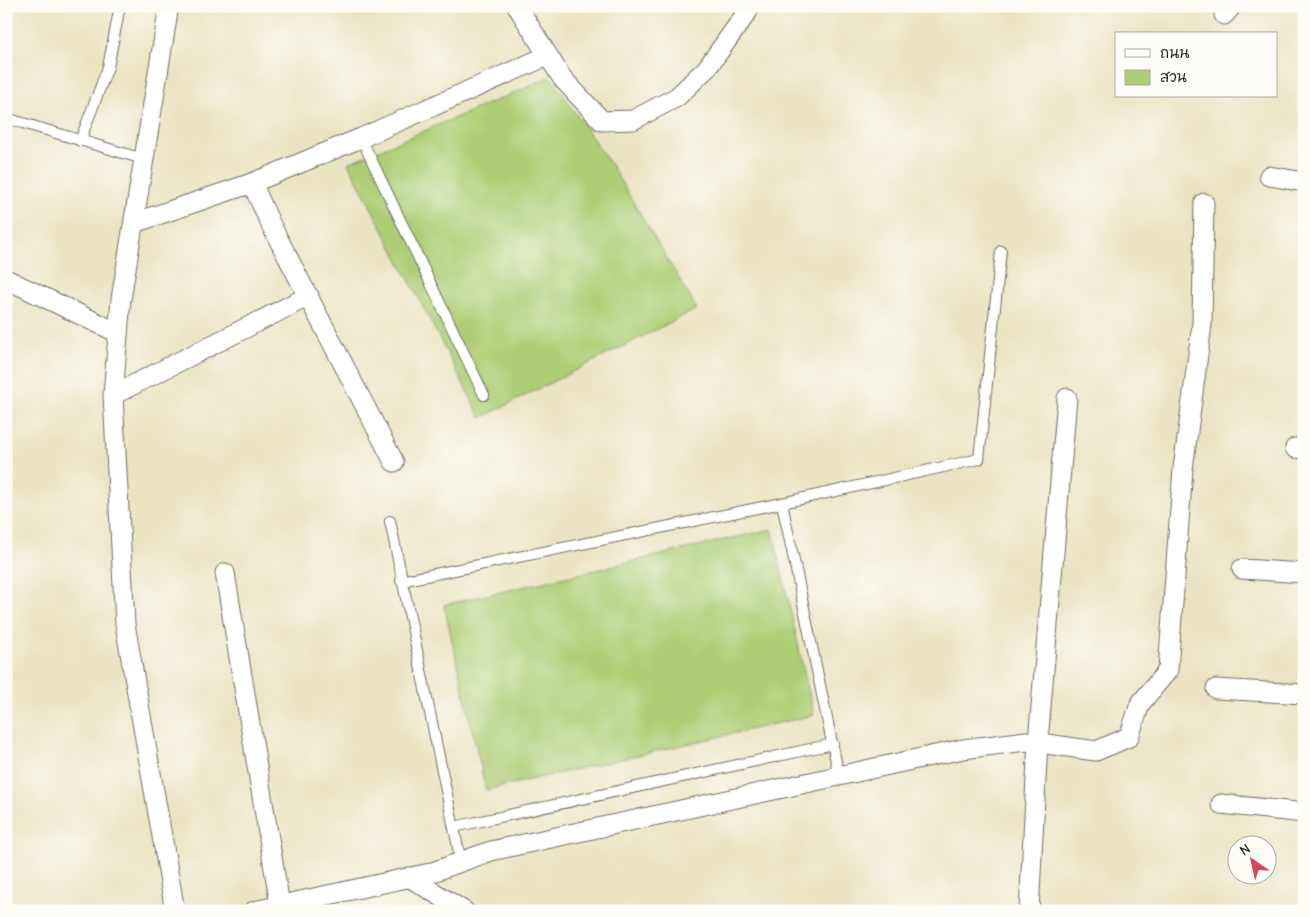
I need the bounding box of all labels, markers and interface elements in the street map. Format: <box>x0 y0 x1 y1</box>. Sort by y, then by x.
legend <box>1115 32 1278 98</box>
text: ถนน <box>1160 44 1189 62</box>
text: สวน <box>1160 68 1187 86</box>
north arrow <box>1228 834 1278 884</box>
text: N <box>1236 840 1254 859</box>

